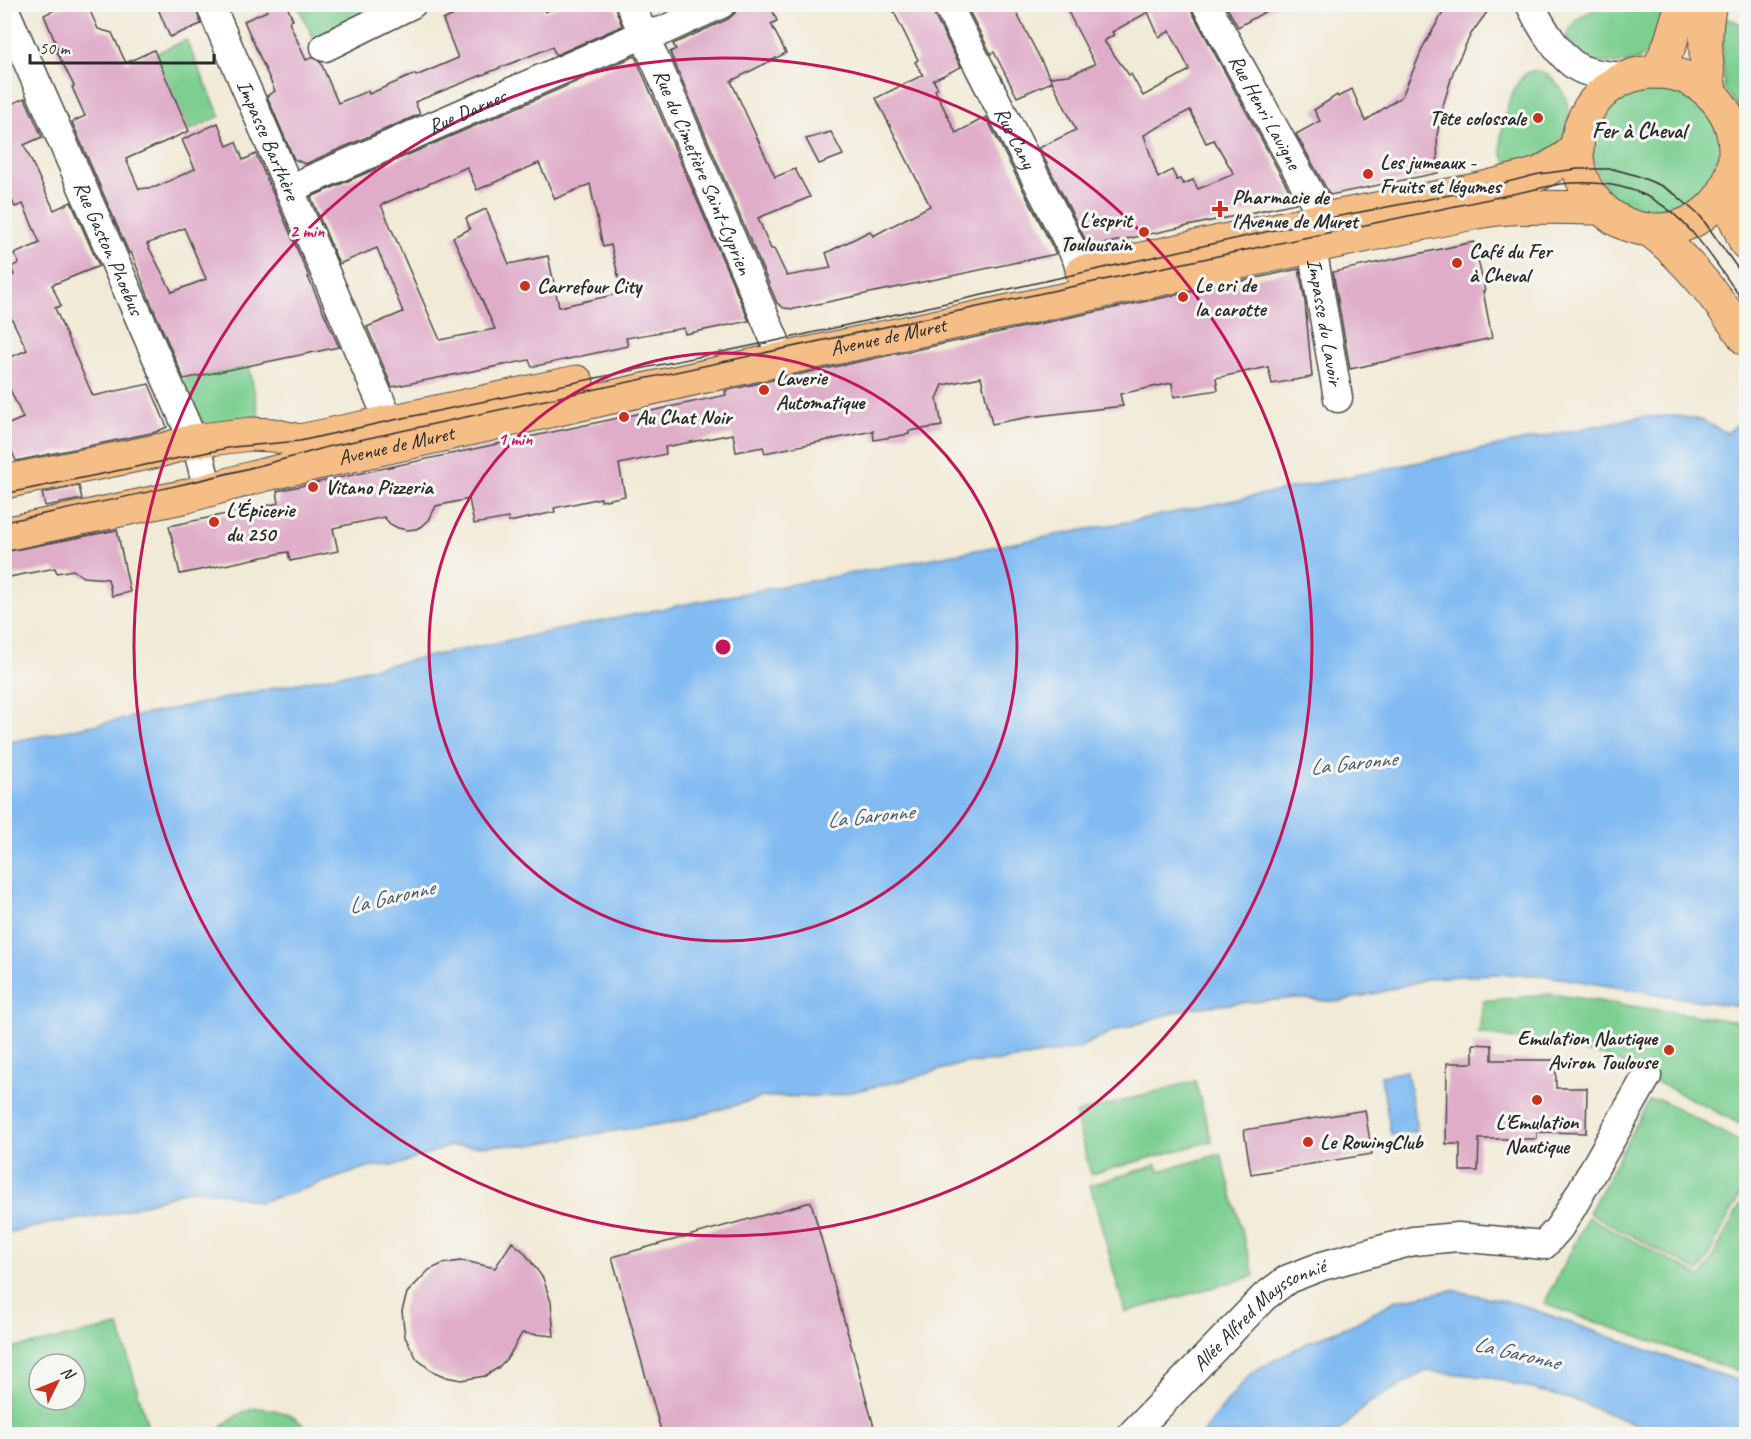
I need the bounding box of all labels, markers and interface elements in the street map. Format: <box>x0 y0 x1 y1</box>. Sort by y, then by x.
scale bar <box>30 27 214 65</box>
text: 50 m <box>39 37 72 59</box>
street label: Rue Henri Lavigne <box>1223 50 1308 176</box>
street label: Rue du Cimetière Saint-Cyprien <box>648 65 758 279</box>
street label: Impasse Barthère <box>231 76 307 206</box>
street label: Rue Darnes <box>424 82 511 140</box>
street label: Rue Cany <box>989 102 1042 174</box>
place label: Tête colossale <box>1429 105 1528 131</box>
marker: Tête colossale <box>1531 111 1545 125</box>
district label: Fer à Cheval <box>1592 117 1690 145</box>
place label: Les jumeaux - Fruits et légumes <box>1380 149 1503 199</box>
marker: Les jumeaux - Fruits et légumes <box>1361 167 1375 181</box>
street label: Rue Gaston Phoebus <box>68 177 150 321</box>
place label: Pharmacie de l'Avenue de Muret <box>1232 184 1360 234</box>
marker: Pharmacie de l'Avenue de Muret <box>1213 202 1227 216</box>
place label: L'esprit Toulousain <box>1060 207 1134 257</box>
text: 2 min <box>290 220 325 242</box>
marker: L'esprit Toulousain <box>1137 225 1151 239</box>
place label: Café du Fer à Cheval <box>1469 238 1554 288</box>
street label: Impasse du Lavoir <box>1301 256 1349 390</box>
marker: Café du Fer à Cheval <box>1450 256 1464 270</box>
place label: Le cri de la carotte <box>1195 272 1267 322</box>
place label: Carrefour City <box>537 273 644 299</box>
marker: Carrefour City <box>518 279 532 293</box>
marker: Le cri de la carotte <box>1176 290 1190 304</box>
street label: Avenue de Muret <box>828 311 950 362</box>
place label: Laverie Automatique <box>776 365 866 415</box>
marker: Laverie Automatique <box>757 383 771 397</box>
place label: Au Chat Noir <box>636 404 734 430</box>
marker: Au Chat Noir <box>617 410 631 424</box>
street label: Avenue de Muret <box>336 419 458 471</box>
text: 1 min <box>498 428 533 450</box>
place label: Vitano Pizzeria <box>325 474 434 500</box>
marker: Vitano Pizzeria <box>306 480 320 494</box>
place label: L'Épicerie du 250 <box>226 497 296 547</box>
marker: L'Épicerie du 250 <box>207 515 221 529</box>
centre of rings <box>713 637 733 657</box>
water label: La Garonne <box>1309 744 1402 781</box>
water label: La Garonne <box>826 797 919 834</box>
water label: La Garonne <box>346 873 440 920</box>
place label: Emulation Nautique Aviron Toulouse <box>1517 1025 1659 1075</box>
marker: Emulation Nautique Aviron Toulouse <box>1662 1043 1676 1057</box>
marker: L'Emulation Nautique <box>1530 1093 1544 1107</box>
place label: L'Emulation Nautique <box>1496 1109 1580 1159</box>
place label: Le RowingClub <box>1320 1129 1424 1155</box>
marker: Le RowingClub <box>1301 1135 1315 1149</box>
street label: Allée Alfred Mayssonnié <box>1187 1252 1332 1376</box>
water label: La Garonne <box>1471 1330 1566 1377</box>
north arrow <box>27 1352 87 1412</box>
text: N <box>57 1362 80 1385</box>

